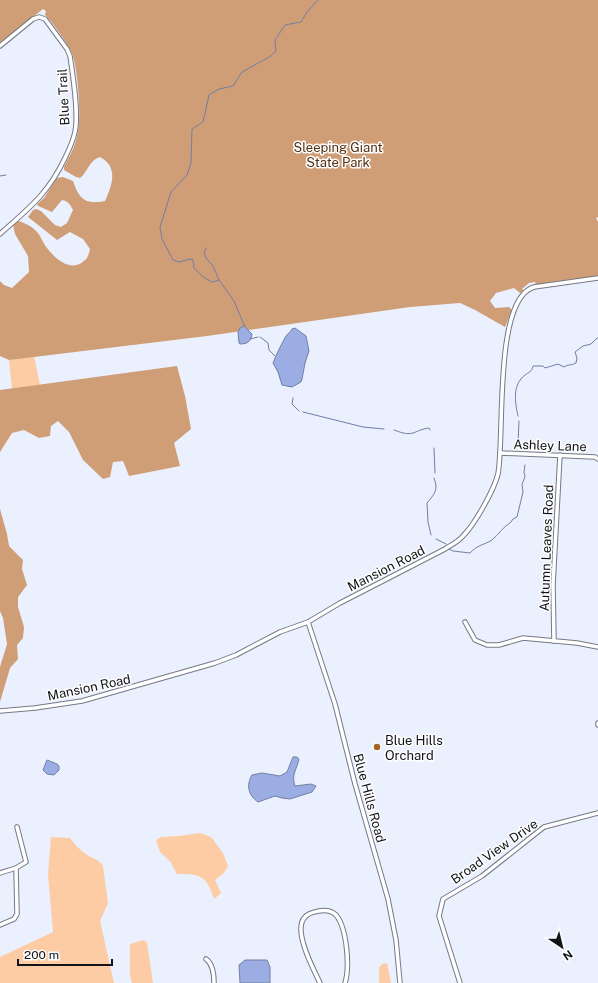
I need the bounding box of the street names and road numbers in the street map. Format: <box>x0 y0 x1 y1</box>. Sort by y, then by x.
street label: Blue Trail <box>55 68 72 126</box>
street label: Ashley Lane <box>513 437 587 454</box>
street label: Autumn Leaves Road <box>537 484 556 612</box>
street label: Mansion Road <box>345 543 427 594</box>
street label: Mansion Road <box>46 671 132 704</box>
street label: Blue Hills Road <box>350 752 389 844</box>
street label: Broad View Drive <box>448 816 541 887</box>

